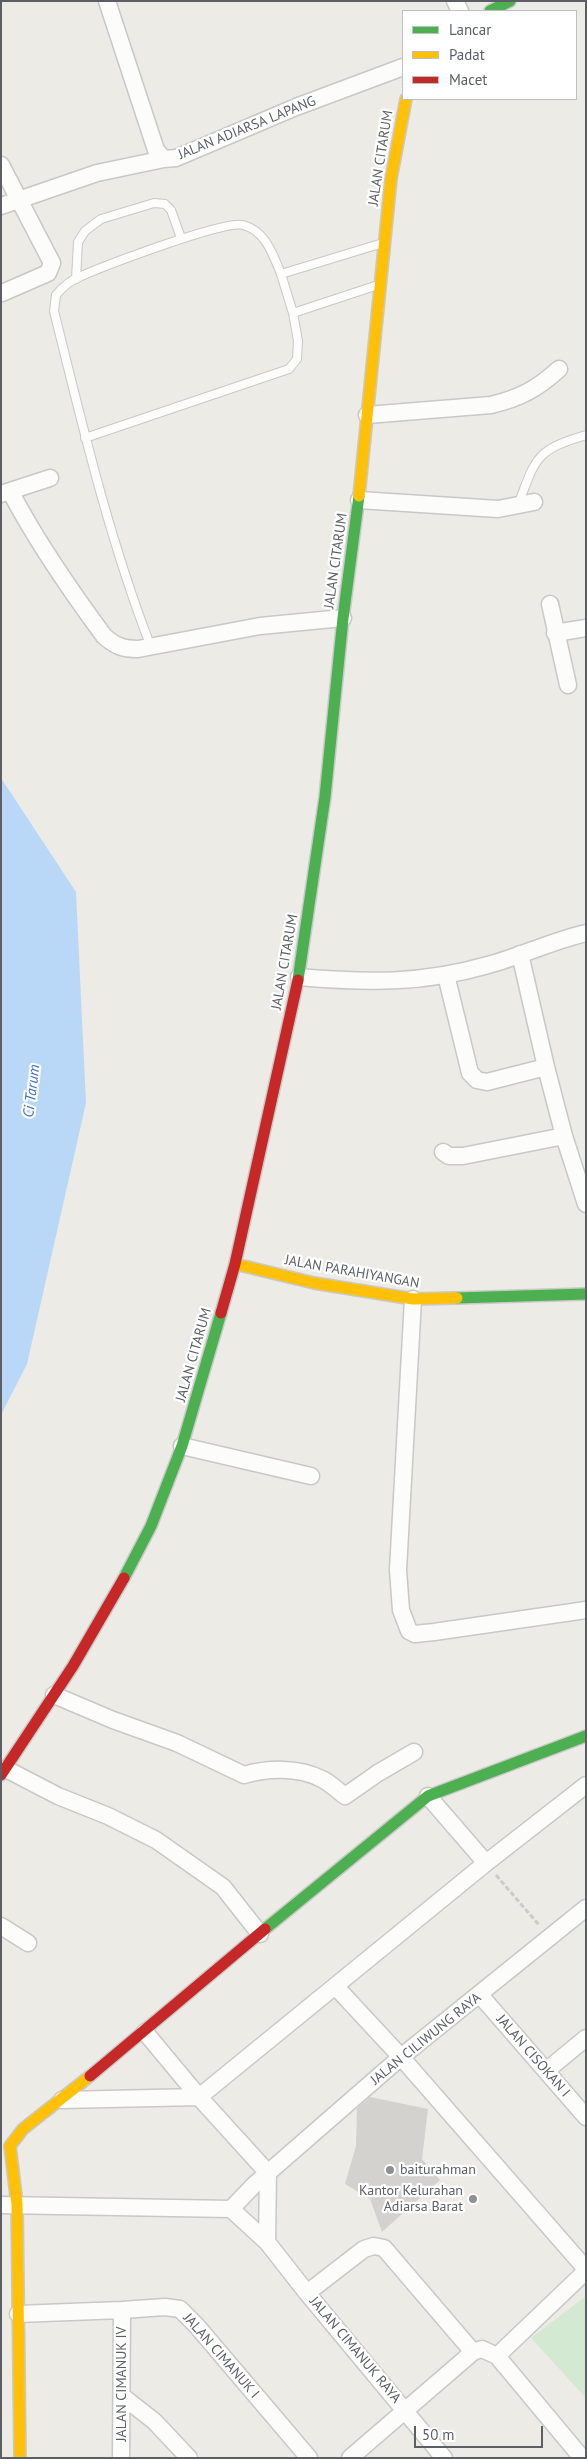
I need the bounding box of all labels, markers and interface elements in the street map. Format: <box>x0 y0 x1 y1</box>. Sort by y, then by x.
legend <box>402 10 577 100</box>
text: Lancar <box>449 20 491 39</box>
text: Padat <box>449 45 485 64</box>
text: Macet <box>449 70 487 89</box>
street label: JALAN ADIARSA LAPANG <box>176 93 318 163</box>
street label: JALAN CITARUM <box>365 109 397 207</box>
street label: JALAN CITARUM <box>321 512 351 610</box>
street label: JALAN CITARUM <box>268 913 302 1011</box>
water label: Ci Tarum <box>20 1063 44 1119</box>
street label: JALAN PARAHIYANGAN <box>283 1252 421 1292</box>
street label: JALAN CITARUM <box>173 1306 215 1404</box>
street label: JALAN CILIWUNG RAYA <box>367 1989 485 2089</box>
street label: JALAN CISOKAN I <box>493 2011 573 2101</box>
place label: baiturahman <box>400 2162 476 2178</box>
marker: baiturahman <box>384 2164 396 2176</box>
place label: Kantor Kelurahan Adiarsa Barat <box>359 2183 463 2216</box>
marker: Kantor Kelurahan Adiarsa Barat <box>467 2193 479 2205</box>
street label: JALAN CIMANUK RAYA <box>306 2294 404 2406</box>
street label: JALAN CIMANUK I <box>180 2310 262 2402</box>
street label: JALAN CIMANUK IV <box>114 2326 130 2442</box>
scale bar <box>417 2416 546 2448</box>
text: 50 m <box>422 2425 455 2444</box>

